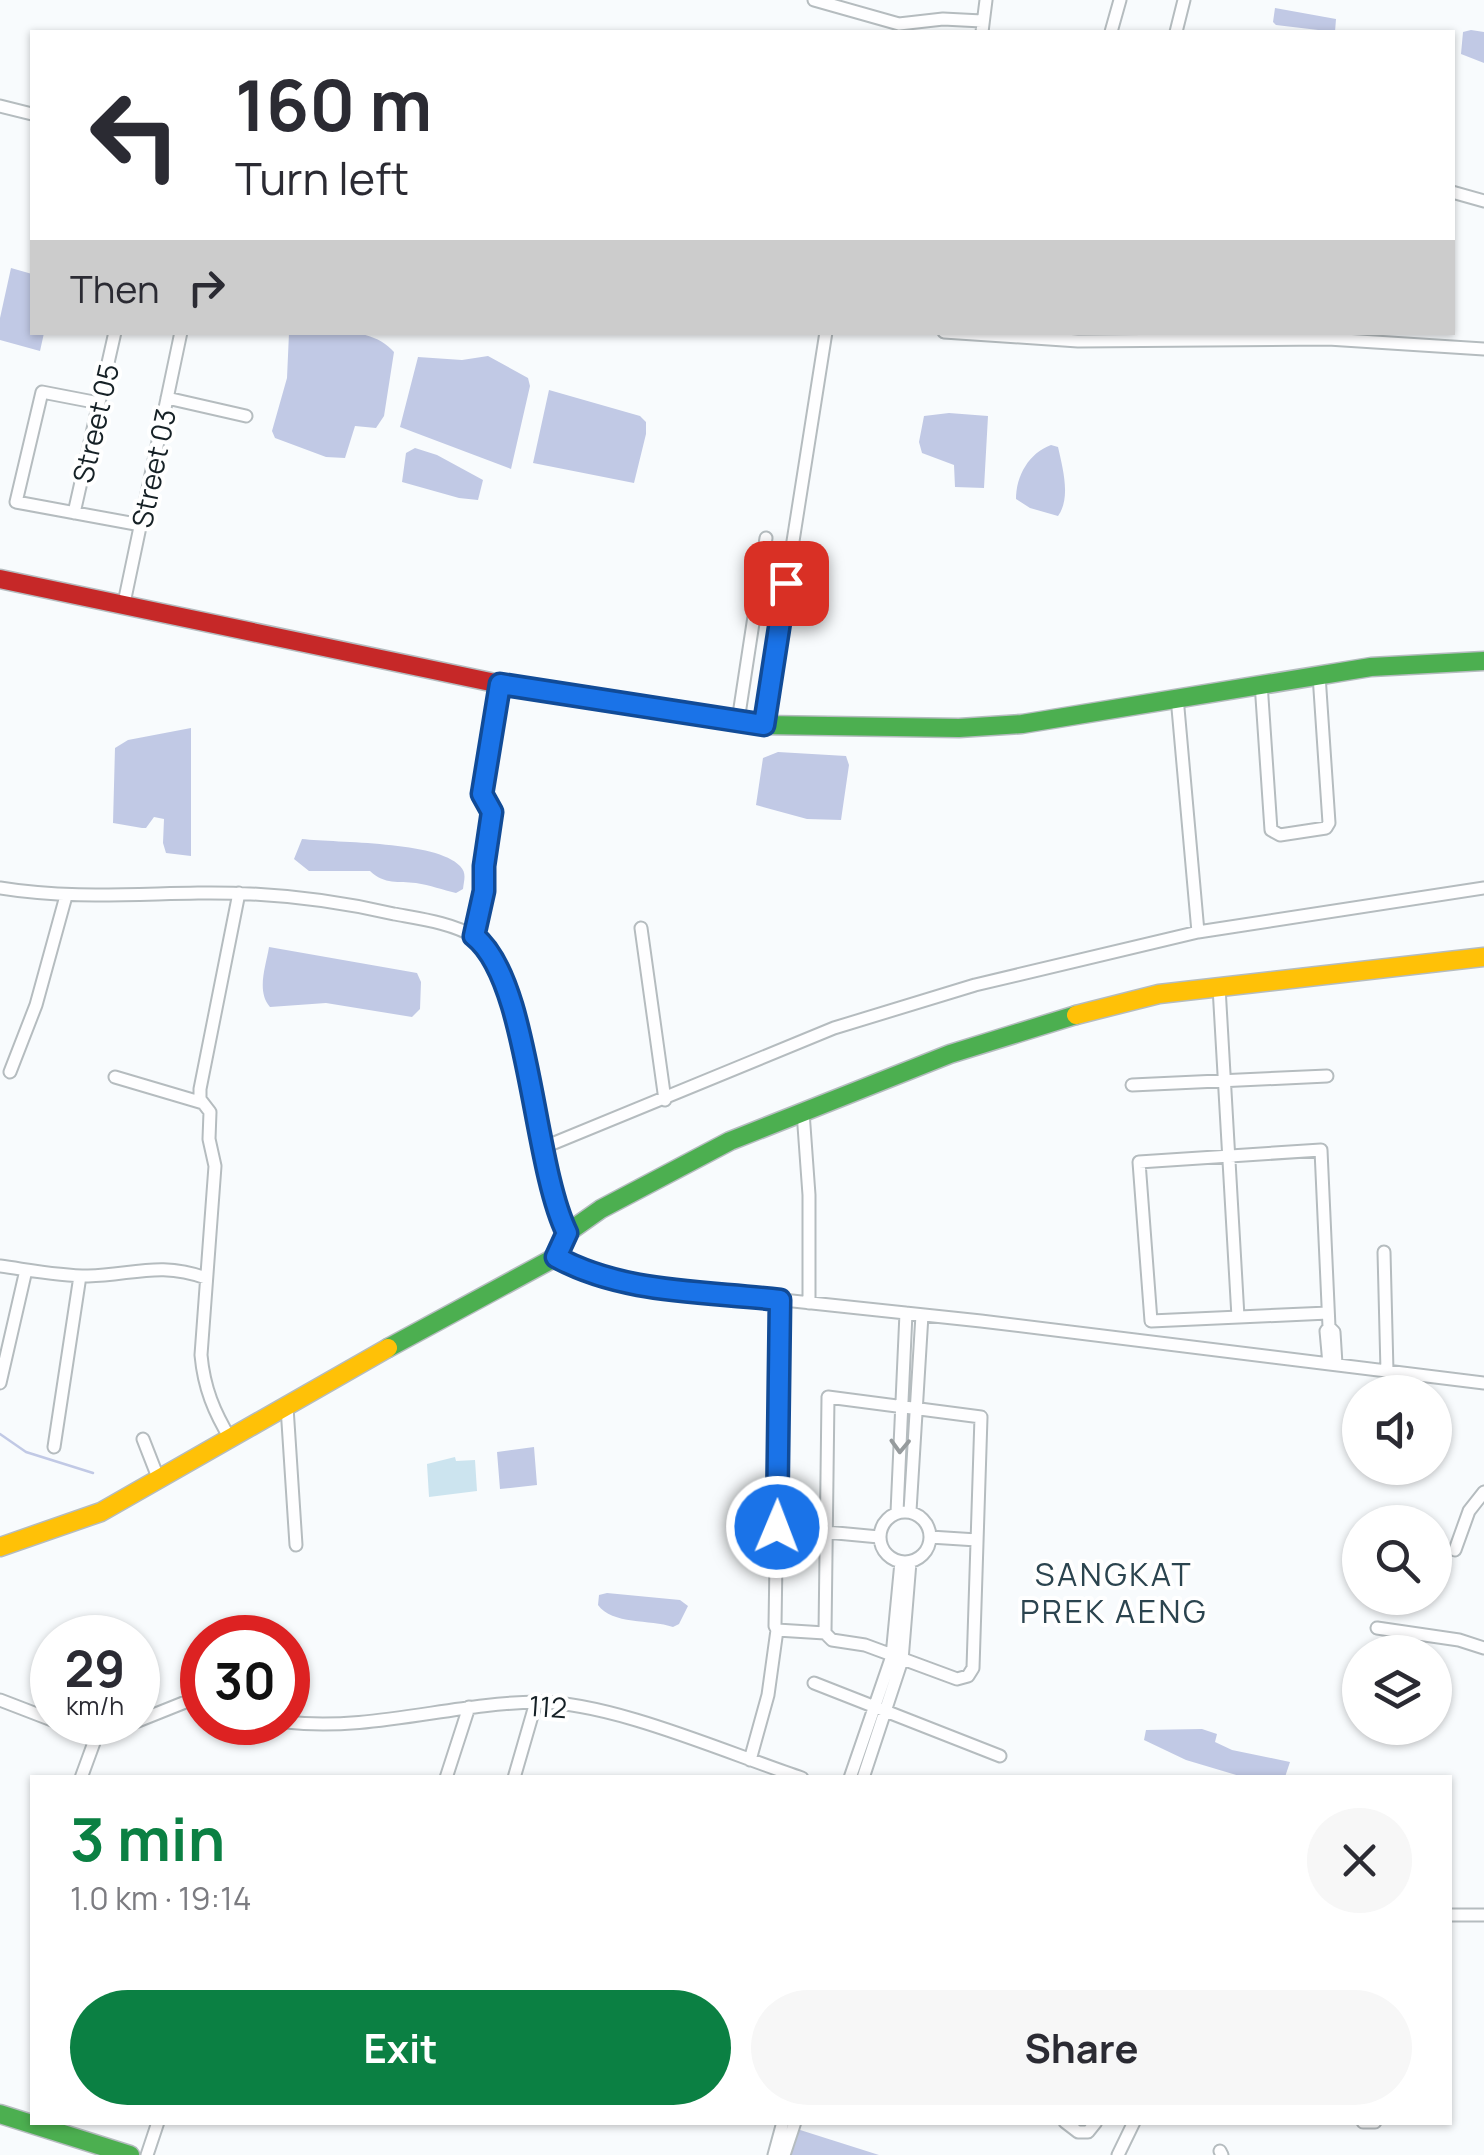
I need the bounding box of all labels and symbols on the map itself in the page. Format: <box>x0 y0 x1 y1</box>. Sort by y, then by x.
street label: Street 05 <box>63 360 127 486</box>
street label: Street 03 <box>122 405 184 531</box>
pin <box>744 541 829 626</box>
one-way arrow <box>889 1438 910 1454</box>
position arrow <box>725 1475 829 1579</box>
district label: SANGKAT PREK AENG <box>1020 1552 1208 1633</box>
speed limit sign: 30 <box>180 1615 310 1745</box>
street label: 112 <box>528 1686 568 1726</box>

